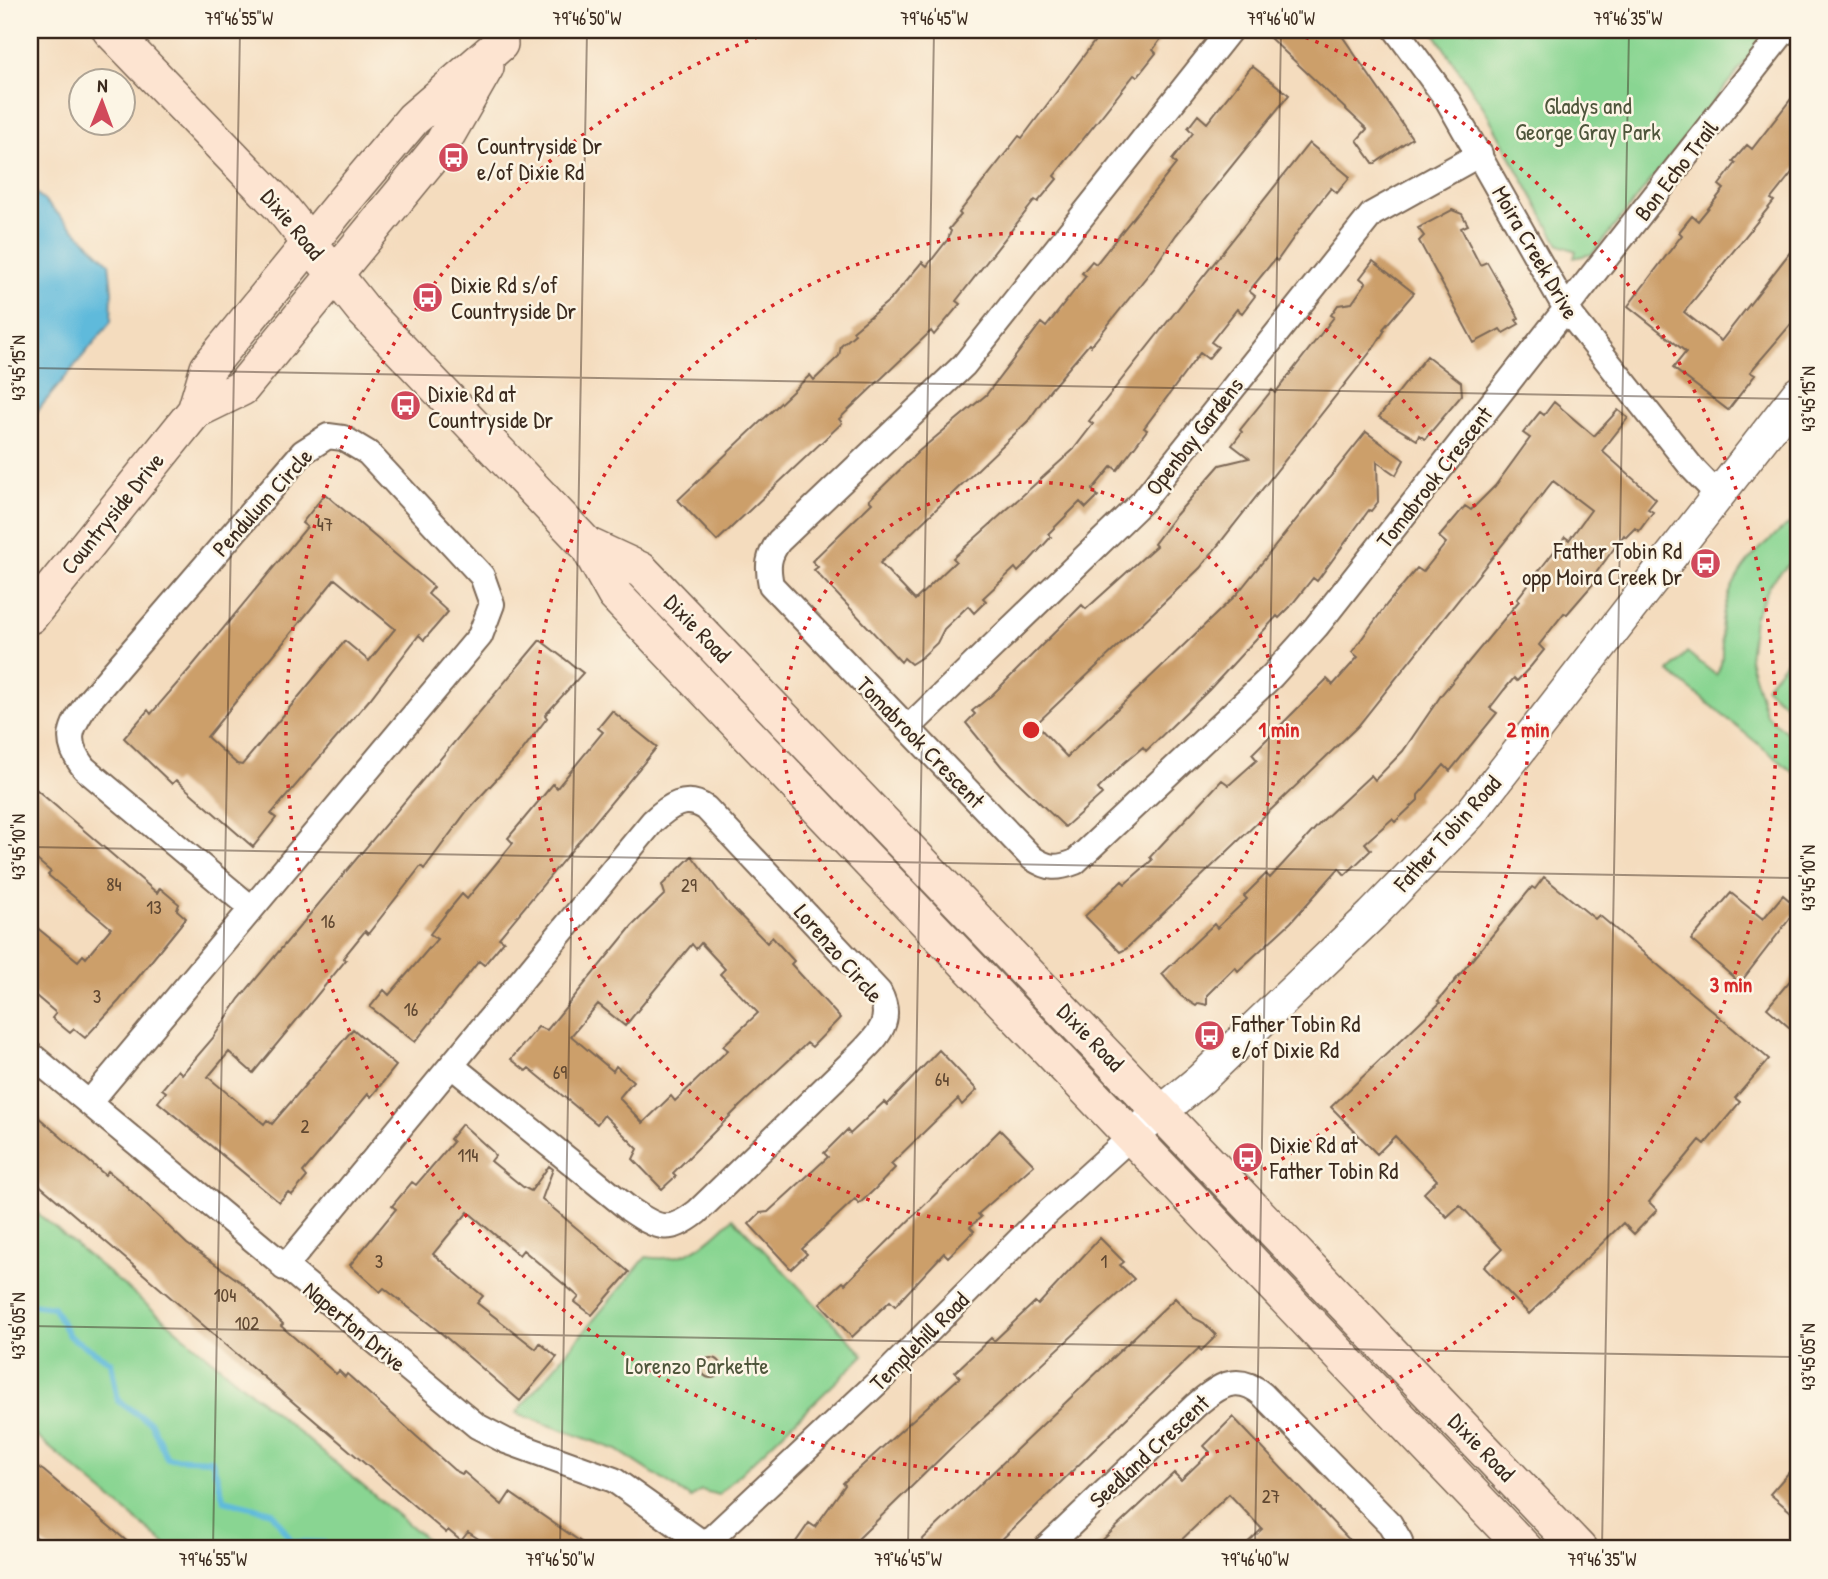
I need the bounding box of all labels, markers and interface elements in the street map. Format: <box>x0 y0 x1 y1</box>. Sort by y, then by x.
text: 79°46'55"W <box>205 6 273 31</box>
text: 79°46'50"W <box>553 6 621 31</box>
text: 79°46'45"W <box>900 6 968 31</box>
text: 79°46'40"W <box>1247 6 1315 31</box>
text: 79°46'35"W <box>1594 6 1662 31</box>
north arrow <box>66 66 136 136</box>
text: N <box>97 72 108 98</box>
park label: Gladys and George Gray Park <box>1515 90 1661 147</box>
street label: Bon Echo Trail <box>1627 113 1726 227</box>
place label: Countryside Dr e/of Dixie Rd <box>477 130 602 187</box>
bus stop icon: Countryside Dr e/of Dixie Rd <box>437 141 471 175</box>
street label: Moira Creek Drive <box>1485 180 1587 324</box>
street label: Dixie Road <box>254 182 332 266</box>
place label: Dixie Rd s/of Countryside Dr <box>451 269 576 326</box>
bus stop icon: Dixie Rd s/of Countryside Dr <box>411 280 445 314</box>
text: 43°45'15"N <box>6 335 31 401</box>
text: 43°45'15"N <box>1796 366 1821 432</box>
street label: Openbay Gardens <box>1138 370 1250 501</box>
place label: Dixie Rd at Countryside Dr <box>428 378 553 435</box>
bus stop icon: Dixie Rd at Countryside Dr <box>388 389 422 423</box>
street label: Tomabrook Crescent <box>1369 399 1500 554</box>
street label: Pendulum Circle <box>205 441 319 563</box>
street label: Countryside Drive <box>53 445 171 581</box>
house number: 47 <box>317 511 333 537</box>
place label: Father Tobin Rd opp Moira Creek Dr <box>1522 535 1682 592</box>
bus stop icon: Father Tobin Rd opp Moira Creek Dr <box>1688 546 1722 580</box>
street label: Dixie Road <box>658 587 738 669</box>
street label: Tomabrook Crescent <box>850 669 993 816</box>
text: 1 min <box>1259 715 1299 744</box>
text: 2 min <box>1506 715 1550 744</box>
centre of rings <box>1019 718 1043 742</box>
street label: Father Tobin Road <box>1386 768 1508 899</box>
text: 43°45'10"N <box>6 814 31 880</box>
text: 43°45'10"N <box>1796 845 1821 911</box>
house number: 84 <box>106 871 122 897</box>
house number: 29 <box>681 872 697 898</box>
house number: 13 <box>146 894 162 920</box>
street label: Lorenzo Circle <box>787 897 891 1009</box>
house number: 16 <box>321 908 335 934</box>
text: 3 min <box>1710 970 1752 999</box>
house number: 3 <box>93 983 101 1009</box>
house number: 16 <box>404 996 418 1022</box>
street label: Dixie Road <box>1051 996 1131 1078</box>
place label: Father Tobin Rd e/of Dixie Rd <box>1231 1008 1360 1065</box>
bus stop icon: Father Tobin Rd e/of Dixie Rd <box>1192 1019 1226 1053</box>
house number: 69 <box>553 1059 567 1085</box>
house number: 64 <box>935 1066 949 1092</box>
house number: 2 <box>301 1113 310 1139</box>
place label: Dixie Rd at Father Tobin Rd <box>1269 1129 1398 1186</box>
bus stop icon: Dixie Rd at Father Tobin Rd <box>1230 1140 1264 1174</box>
house number: 114 <box>458 1142 478 1168</box>
house number: 3 <box>375 1248 383 1274</box>
house number: 1 <box>1101 1248 1108 1274</box>
street label: Naperton Drive <box>297 1274 413 1378</box>
house number: 104 <box>214 1282 236 1308</box>
street label: Templehill Road <box>863 1285 975 1397</box>
text: 43°45'05"N <box>6 1292 31 1360</box>
house number: 102 <box>235 1310 259 1336</box>
text: 43°45'05"N <box>1796 1323 1821 1391</box>
park label: Lorenzo Parkette <box>625 1350 769 1381</box>
street label: Seedland Crescent <box>1082 1387 1216 1515</box>
street label: Dixie Road <box>1442 1406 1522 1488</box>
house number: 27 <box>1262 1483 1280 1509</box>
text: 79°46'55"W <box>179 1547 247 1572</box>
text: 79°46'50"W <box>526 1547 594 1572</box>
text: 79°46'45"W <box>874 1547 942 1572</box>
text: 79°46'40"W <box>1221 1547 1289 1572</box>
text: 79°46'35"W <box>1568 1547 1636 1572</box>

